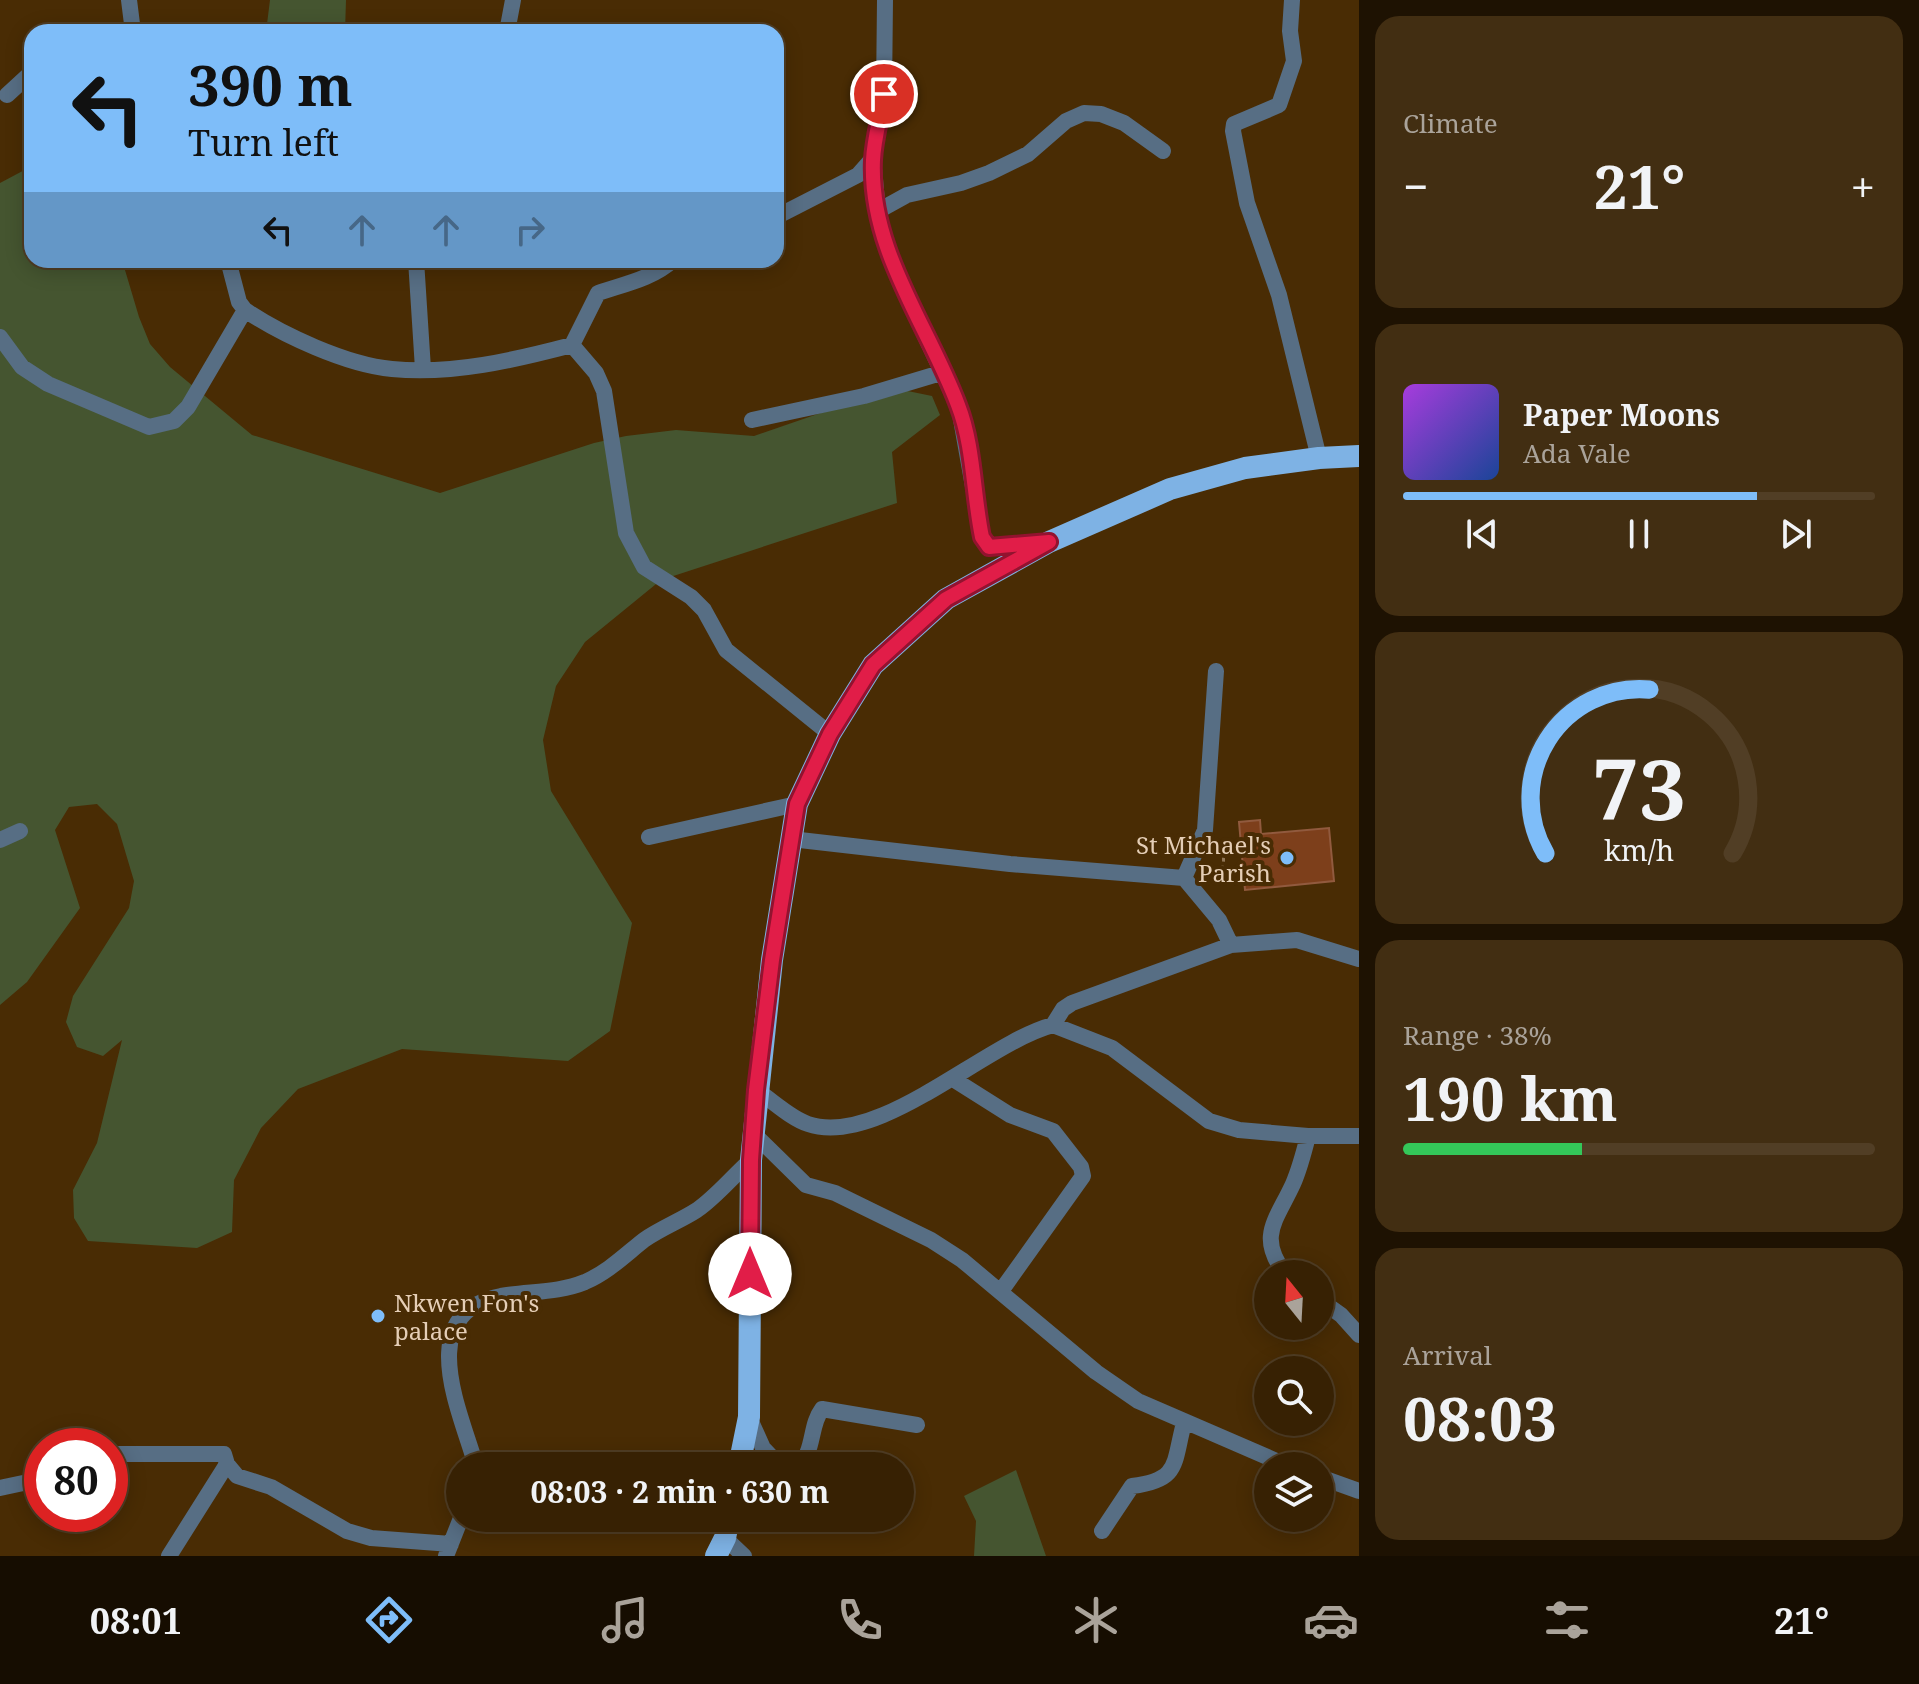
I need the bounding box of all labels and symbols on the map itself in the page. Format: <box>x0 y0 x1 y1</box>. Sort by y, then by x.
pin <box>850 60 918 128</box>
place label: St Michael's Parish <box>1136 828 1271 889</box>
marker: St Michael's Parish <box>1278 849 1296 867</box>
position arrow <box>708 1232 792 1316</box>
north arrow <box>1254 1260 1334 1340</box>
place label: Nkwen Fon's palace <box>394 1286 539 1347</box>
marker: Nkwen Fon's palace <box>369 1307 387 1325</box>
speed limit sign: 80 <box>24 1428 128 1532</box>

